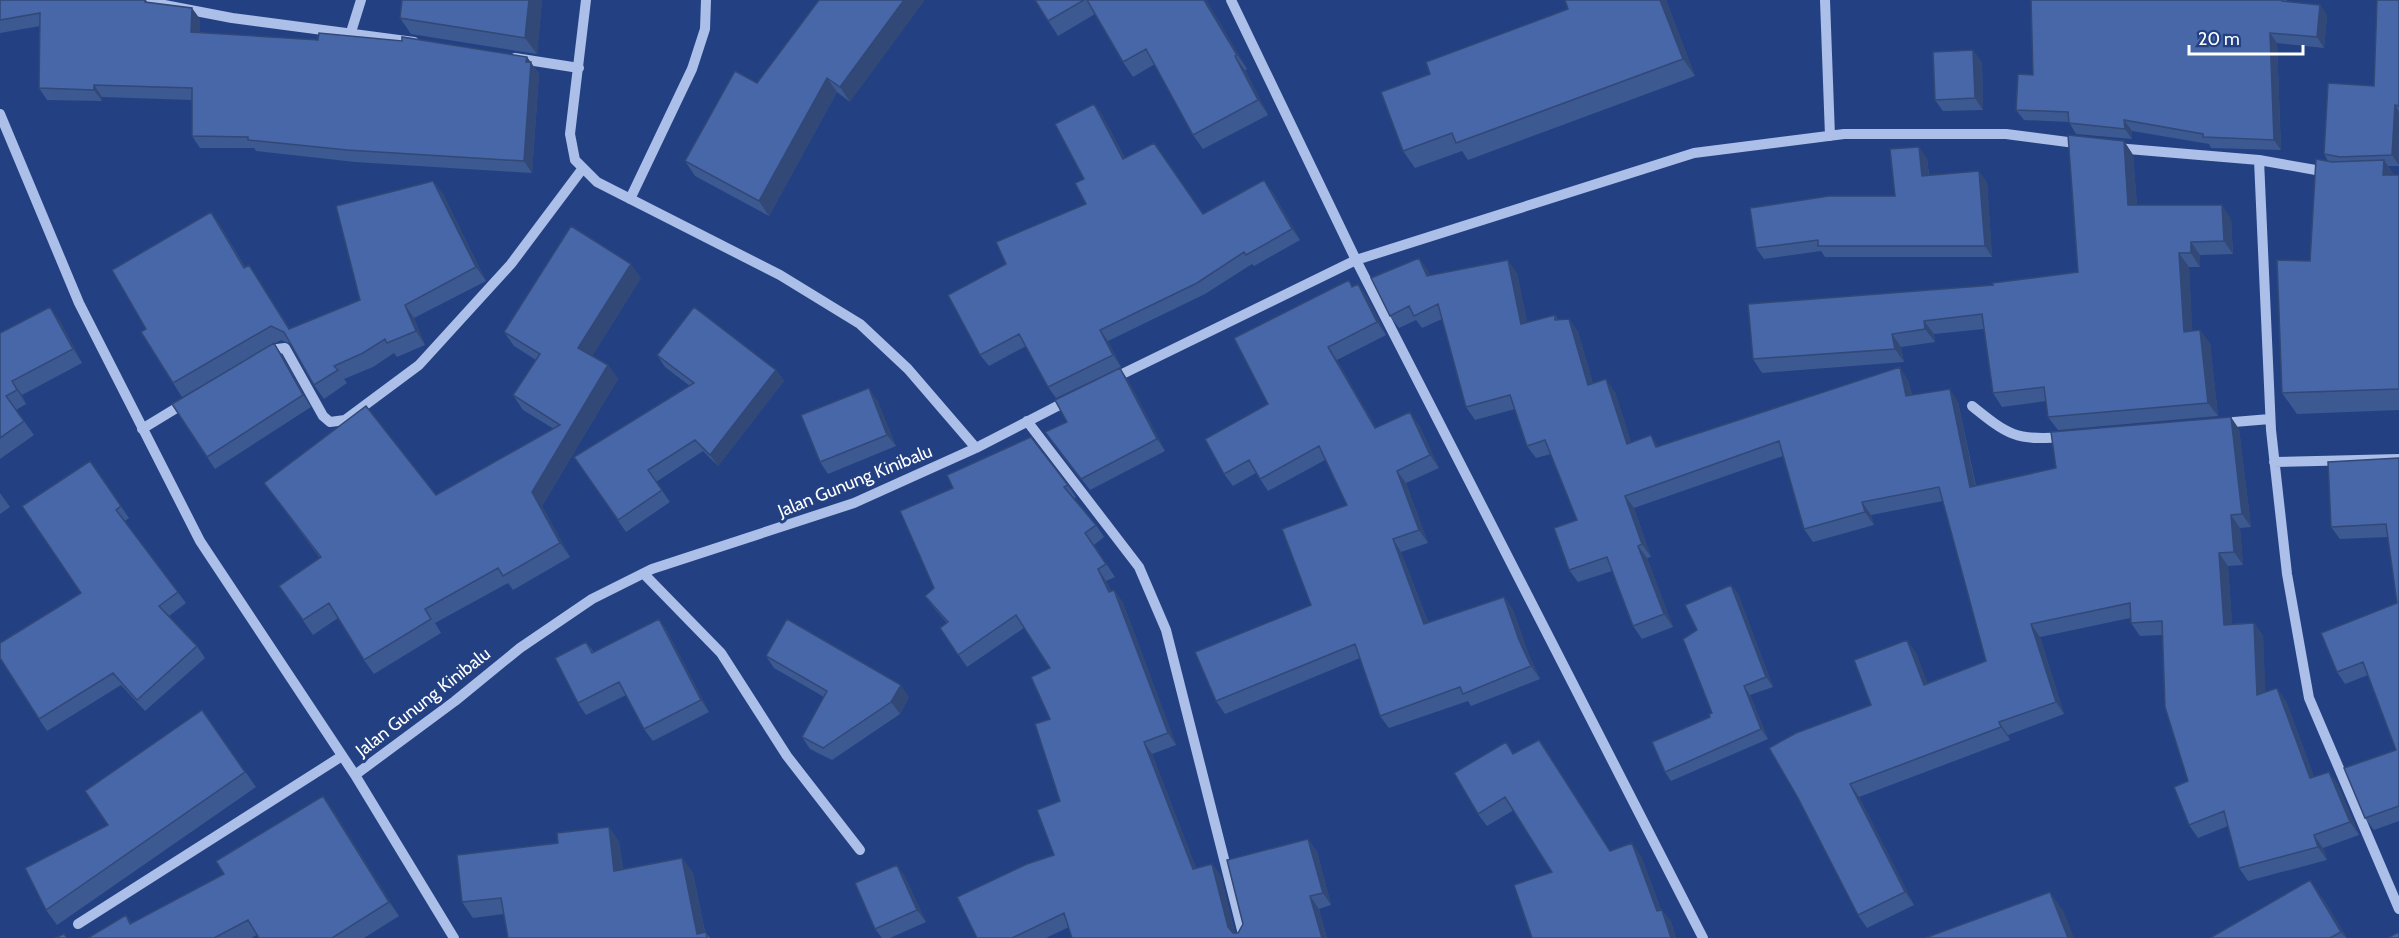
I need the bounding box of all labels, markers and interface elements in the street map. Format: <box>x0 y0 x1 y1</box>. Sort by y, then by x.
scale bar <box>2189 18 2303 56</box>
text: 20 m <box>2198 28 2240 50</box>
street label: Jalan Gunung Kinibalu <box>774 440 935 522</box>
street label: Jalan Gunung Kinibalu <box>351 643 495 762</box>

